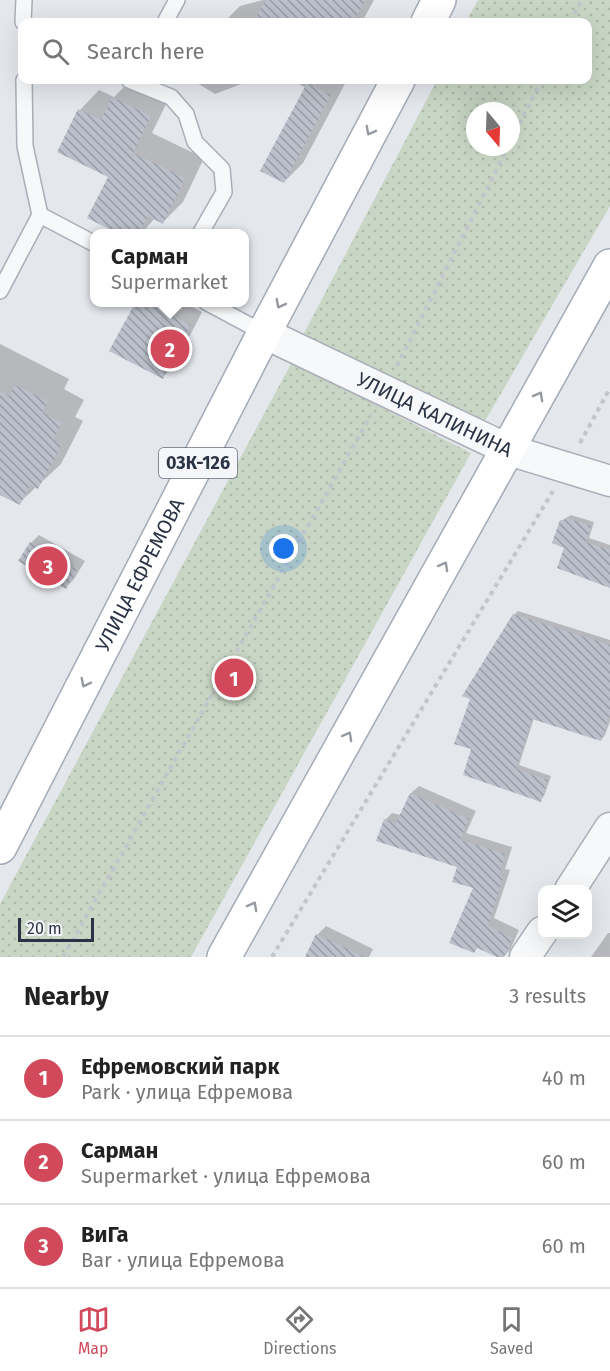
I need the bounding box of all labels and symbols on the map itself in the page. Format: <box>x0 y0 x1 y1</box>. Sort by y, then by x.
north arrow <box>466 102 520 156</box>
one-way arrow <box>366 125 378 136</box>
one-way arrow <box>276 298 287 308</box>
pin: 2 <box>150 326 190 372</box>
street label: УЛИЦА КАЛИНИНА <box>353 367 517 462</box>
one-way arrow <box>532 392 543 402</box>
road number: 03К-126 <box>159 448 237 478</box>
street label: УЛИЦА ЕФРЕМОВА <box>90 494 189 656</box>
your location <box>269 534 298 563</box>
pin: 3 <box>28 544 68 588</box>
one-way arrow <box>436 562 448 572</box>
pin: 1 <box>214 656 254 700</box>
one-way arrow <box>80 676 92 687</box>
one-way arrow <box>341 732 352 742</box>
one-way arrow <box>245 902 257 912</box>
scale bar <box>18 915 94 942</box>

